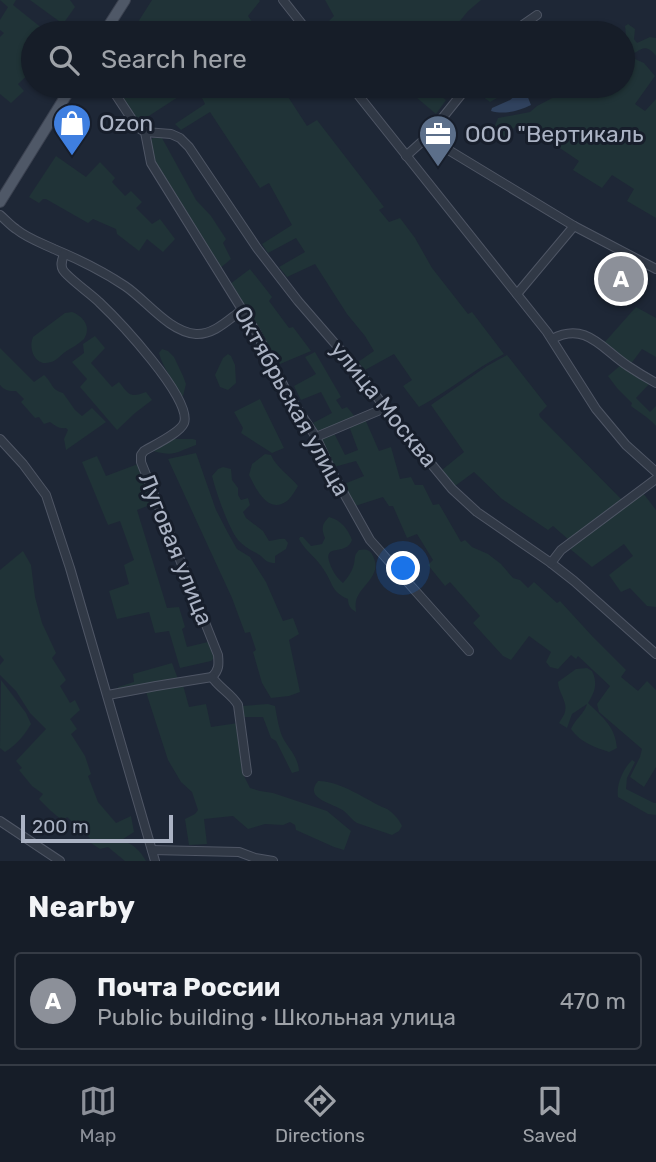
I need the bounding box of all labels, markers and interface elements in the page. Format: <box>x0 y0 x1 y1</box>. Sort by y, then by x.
search box <box>21 21 635 98</box>
icon: search <box>45 41 83 79</box>
text: Search here <box>101 44 247 75</box>
shop icon: Ozon <box>51 102 93 157</box>
place label: Ozon <box>99 109 153 137</box>
office icon: ООО "Вертикаль <box>417 113 459 168</box>
place label: ООО "Вертикаль <box>465 120 644 148</box>
pin: A <box>598 253 644 305</box>
street label: Октябрьская улица <box>228 301 356 501</box>
street label: улица Москва <box>325 335 443 473</box>
street label: Луговая улица <box>133 469 219 629</box>
your location <box>386 551 420 585</box>
scale bar <box>21 812 173 844</box>
text: 200 m <box>32 815 89 838</box>
text: Nearby <box>28 889 135 925</box>
text: Почта России <box>97 972 280 1003</box>
text: A <box>45 987 61 1015</box>
text: 470 m <box>560 987 626 1015</box>
text: Public building · Школьная улица <box>97 1003 456 1031</box>
tab: Map <box>79 1082 117 1147</box>
tab: Directions <box>275 1082 365 1147</box>
tab: Saved <box>523 1082 577 1147</box>

